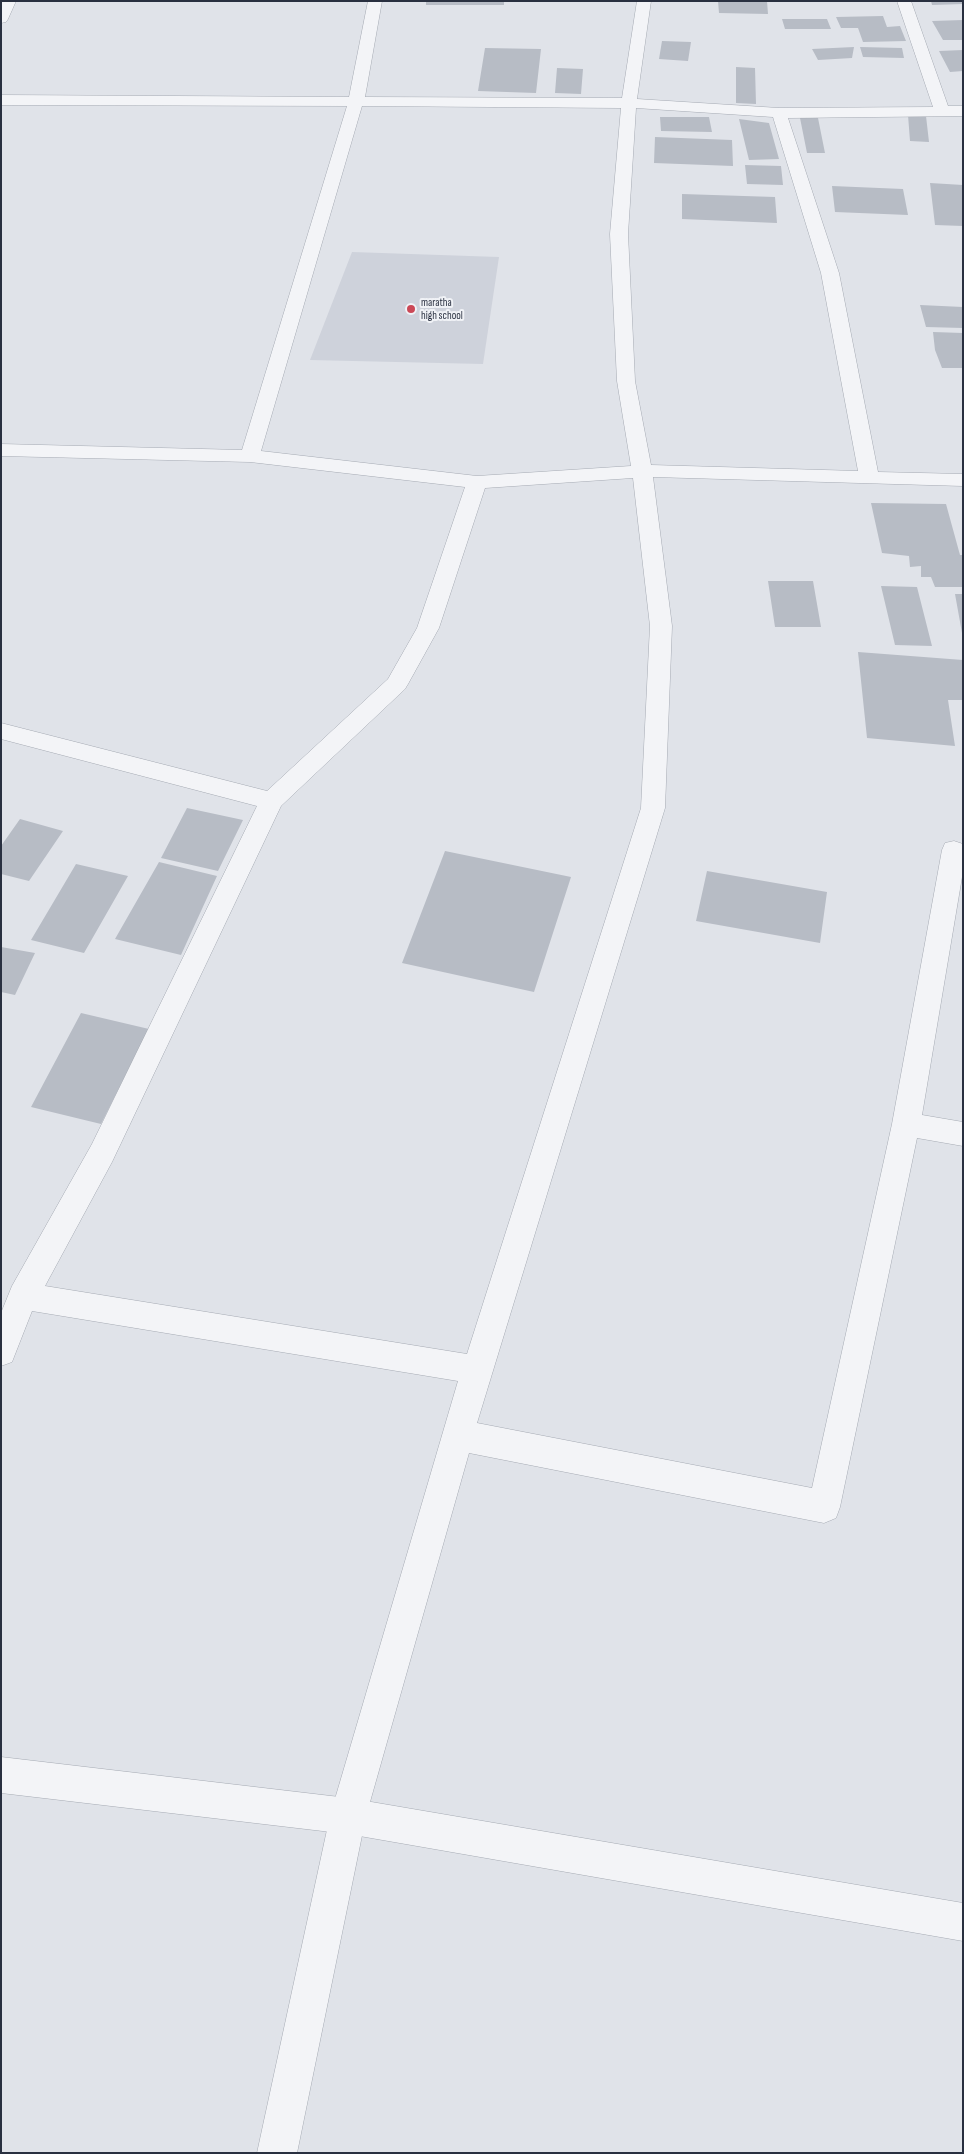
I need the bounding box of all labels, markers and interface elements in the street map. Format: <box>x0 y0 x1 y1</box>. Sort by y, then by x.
place label: maratha high school <box>421 296 463 322</box>
marker: maratha high school <box>405 303 417 315</box>

